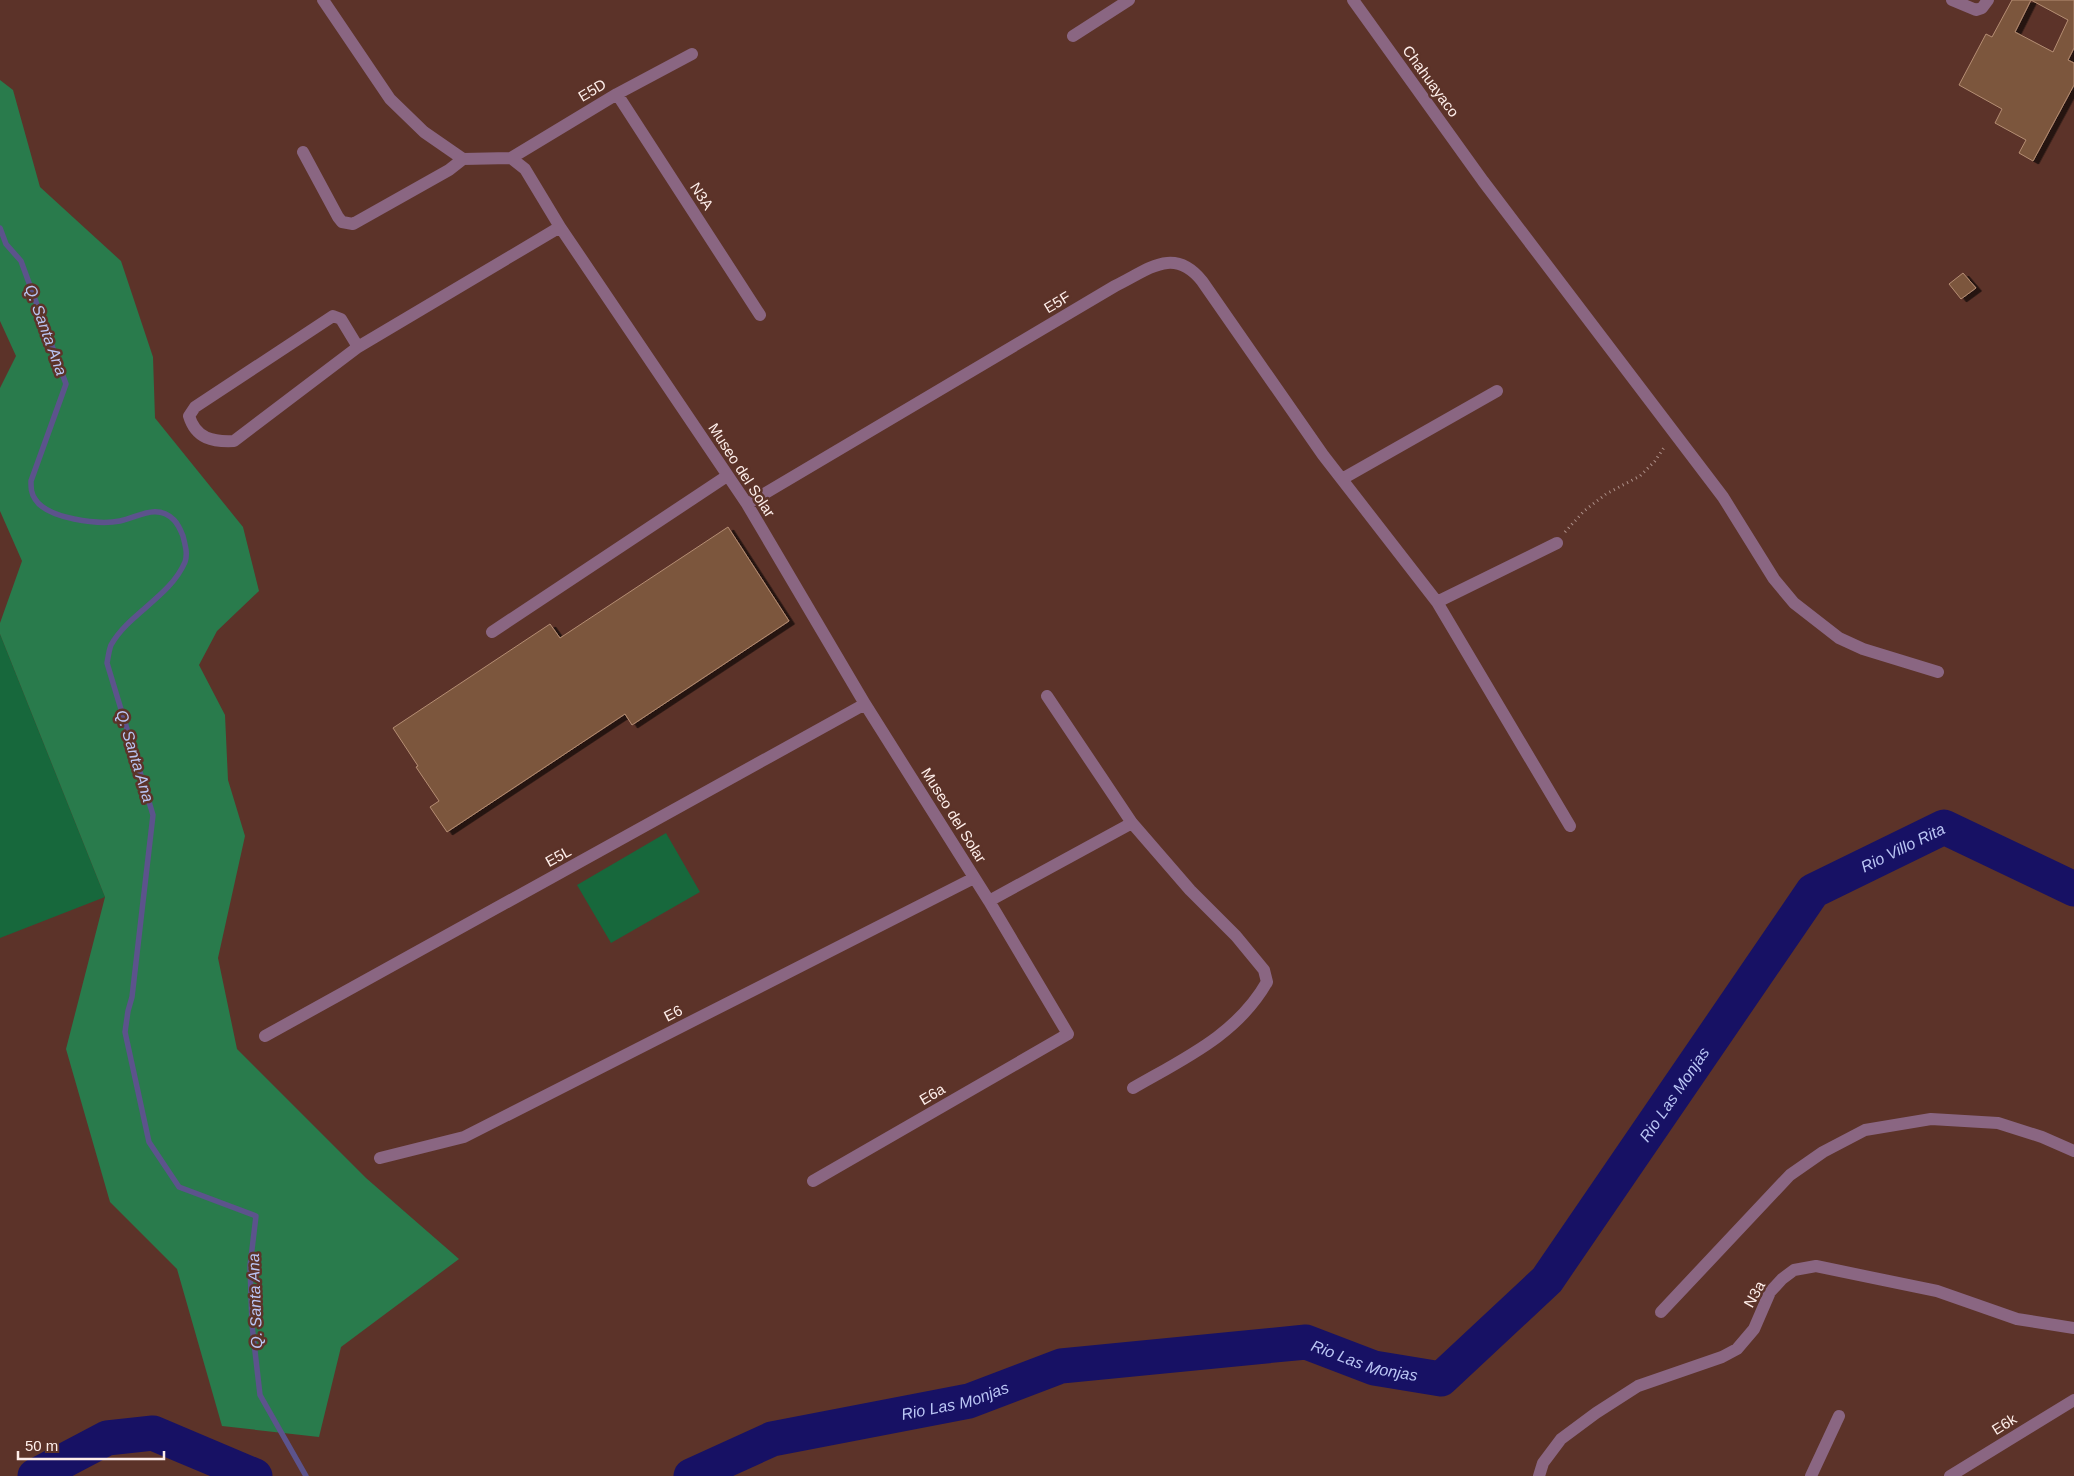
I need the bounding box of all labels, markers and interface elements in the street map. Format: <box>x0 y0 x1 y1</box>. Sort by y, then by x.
street label: Chahuayaco <box>1399 42 1463 120</box>
street label: E5D <box>575 75 609 105</box>
street label: N3A <box>687 179 717 213</box>
water label: Q. Santa Ana <box>22 282 70 378</box>
street label: E5F <box>1041 288 1073 316</box>
street label: Museo del Solar <box>705 420 779 520</box>
water label: Q. Santa Ana <box>113 708 157 804</box>
street label: Museo del Solar <box>918 765 990 865</box>
water label: Rio Villo Rita <box>1858 819 1947 875</box>
street label: E5L <box>542 842 574 870</box>
street label: E6 <box>661 1001 685 1025</box>
water label: Rio Las Monjas <box>1636 1044 1712 1145</box>
street label: E6a <box>916 1080 948 1108</box>
water label: Q. Santa Ana <box>245 1253 265 1349</box>
street label: N3a <box>1740 1277 1768 1310</box>
water label: Rio Las Monjas <box>1309 1336 1419 1384</box>
water label: Rio Las Monjas <box>900 1378 1011 1422</box>
street label: E6k <box>1989 1410 2020 1438</box>
scale bar <box>18 1428 164 1460</box>
text: 50 m <box>25 1437 58 1454</box>

